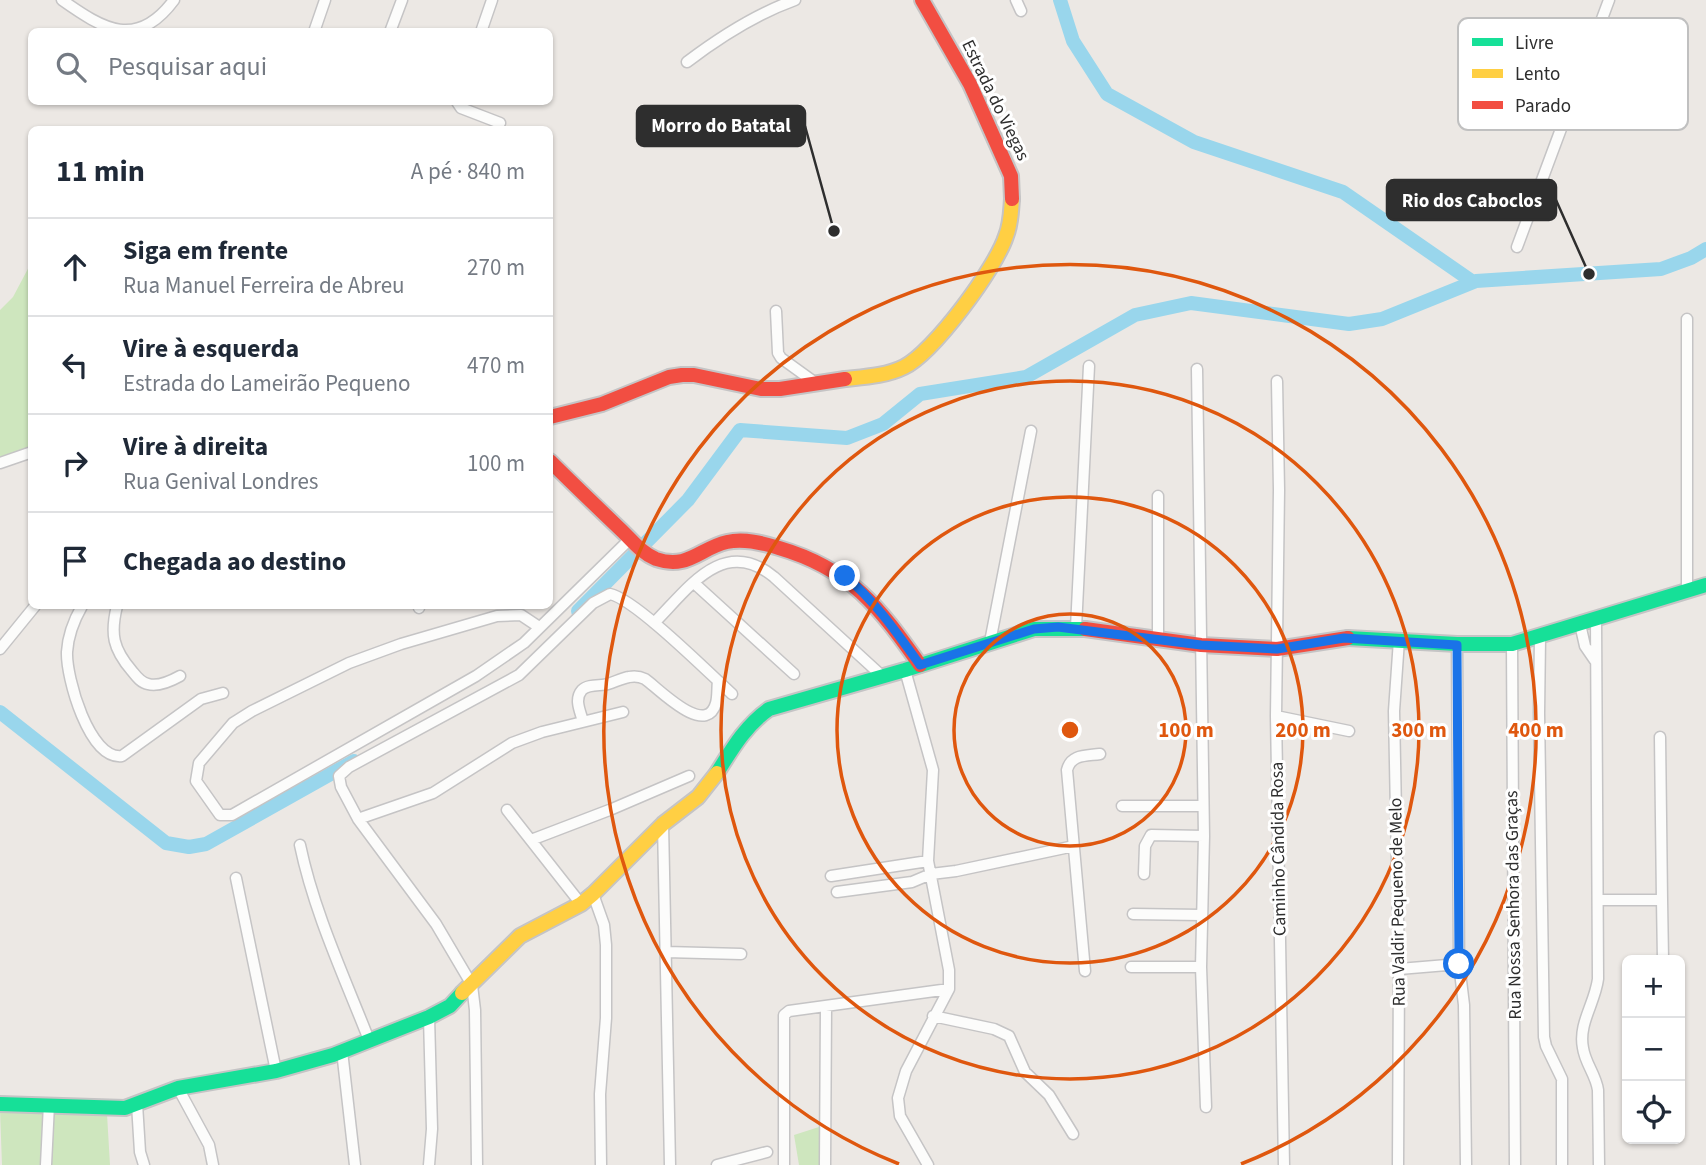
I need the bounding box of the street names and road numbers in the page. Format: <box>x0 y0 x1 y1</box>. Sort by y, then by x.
street label: Estrada do Viegas <box>955 36 1036 165</box>
street label: Caminho Cândida Rosa <box>1264 762 1293 936</box>
street label: Rua Nossa Senhora das Graças <box>1499 790 1528 1020</box>
street label: Rua Valdir Pequeno de Melo <box>1383 797 1412 1007</box>

